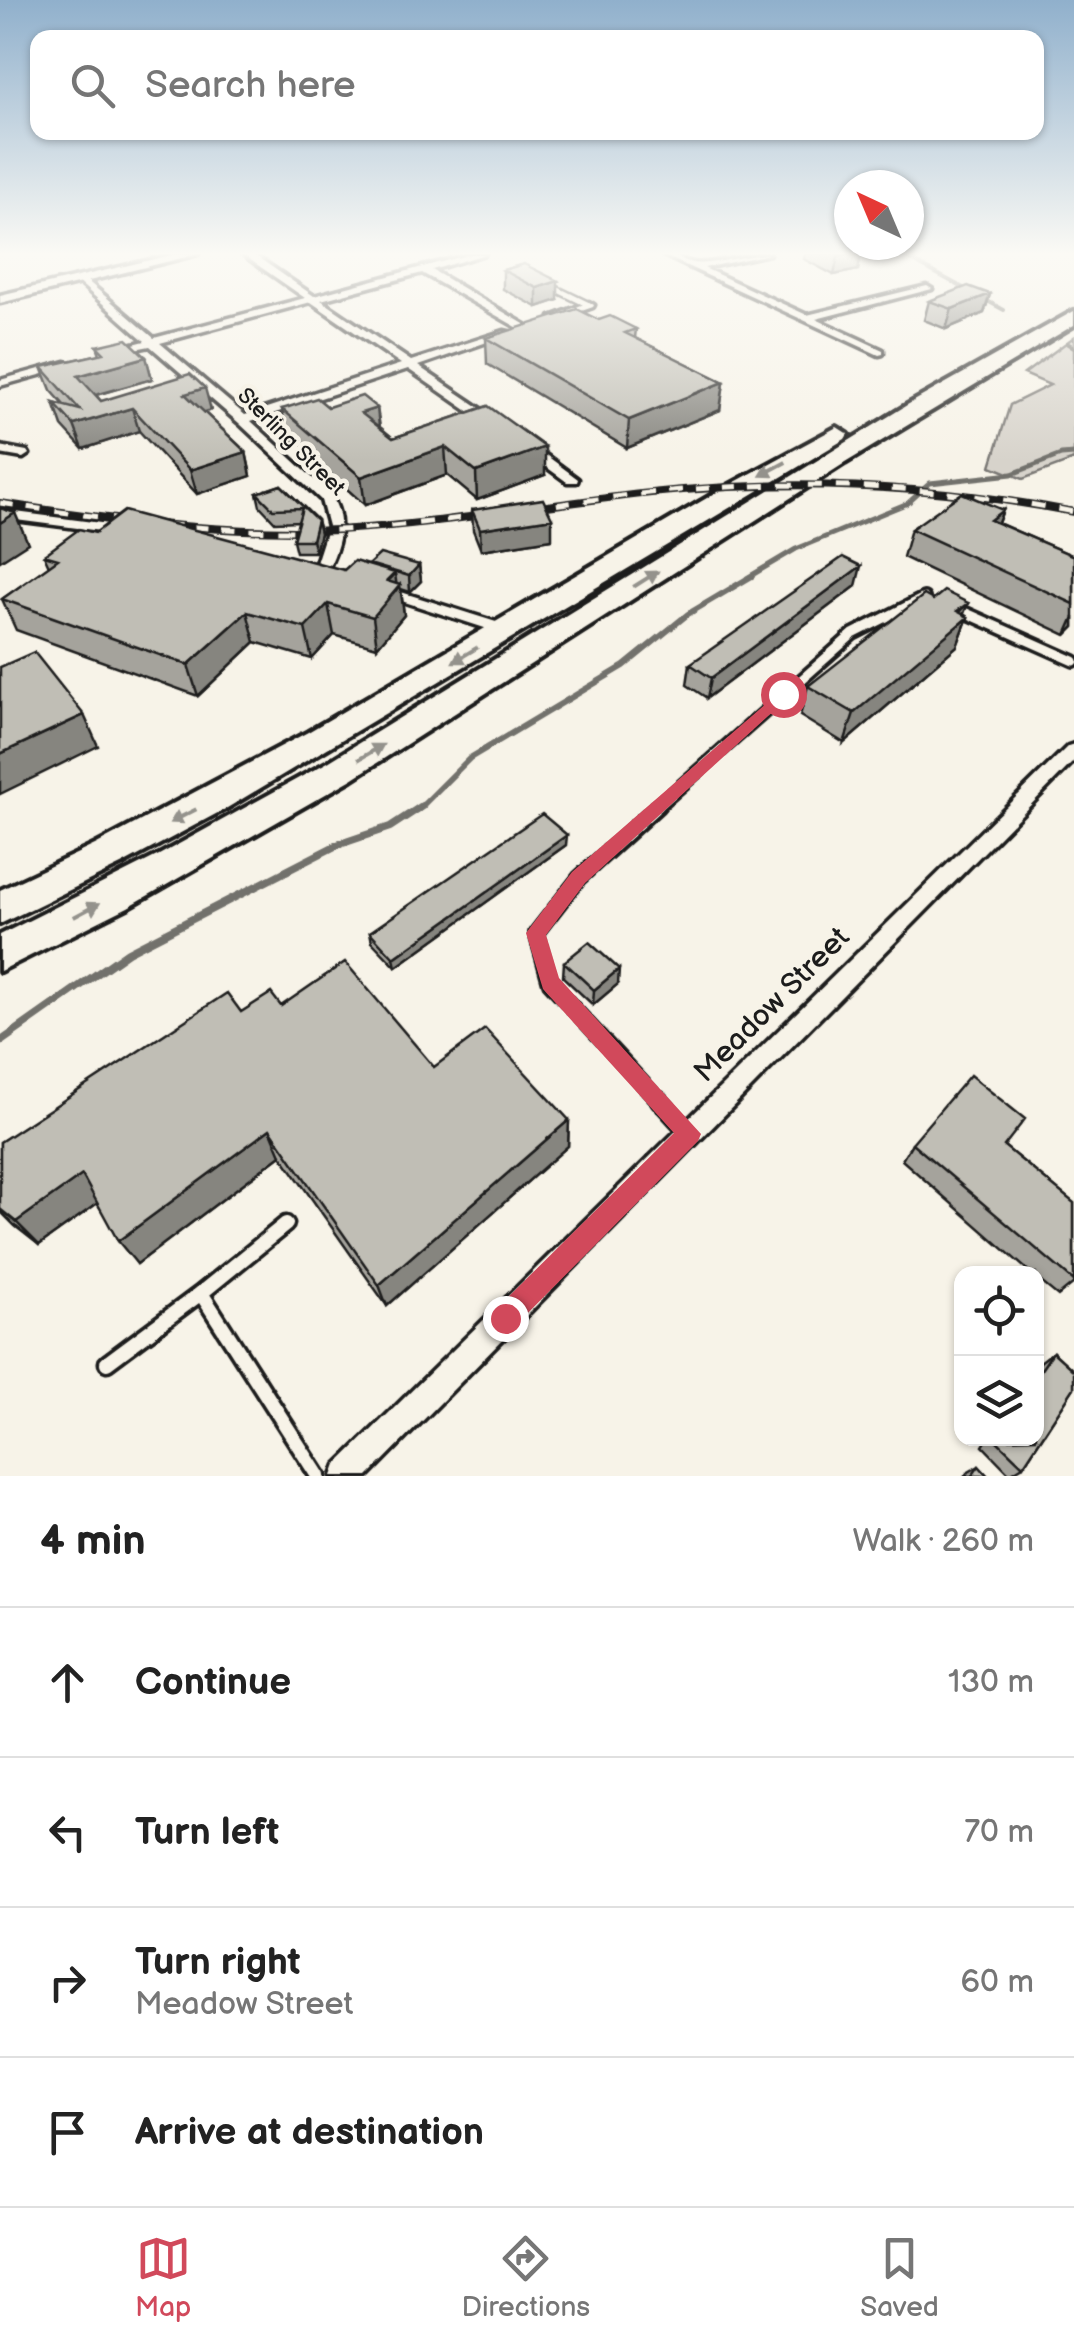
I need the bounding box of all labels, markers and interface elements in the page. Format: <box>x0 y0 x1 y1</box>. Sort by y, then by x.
search box <box>30 30 1044 140</box>
icon: search <box>65 58 120 113</box>
text: Search here <box>145 63 356 108</box>
north arrow <box>834 170 924 260</box>
street label: Sterling Street <box>231 382 351 502</box>
one-way arrow <box>759 461 788 478</box>
one-way arrow <box>632 571 660 589</box>
one-way arrow <box>451 646 479 663</box>
route start <box>761 672 807 718</box>
one-way arrow <box>357 744 385 761</box>
one-way arrow <box>168 807 197 824</box>
one-way arrow <box>72 902 101 919</box>
street label: Meadow Street <box>687 920 857 1090</box>
map controls <box>954 1266 1044 1446</box>
button: locate <box>954 1266 1044 1356</box>
route end <box>483 1296 529 1342</box>
button: layers <box>954 1356 1044 1446</box>
text: 4 min <box>40 1516 146 1567</box>
text: Walk · 260 m <box>852 1522 1034 1561</box>
icon: ahead <box>40 1655 95 1710</box>
text: Continue <box>135 1660 291 1705</box>
text: 130 m <box>948 1663 1034 1702</box>
icon: left <box>40 1805 95 1860</box>
text: Turn left <box>135 1810 279 1855</box>
text: 70 m <box>964 1813 1034 1852</box>
text: Turn right <box>135 1940 300 1985</box>
icon: right <box>40 1955 95 2010</box>
text: 60 m <box>961 1963 1034 2002</box>
text: Meadow Street <box>135 1985 353 2024</box>
icon: arrive <box>40 2105 95 2160</box>
text: Arrive at destination <box>135 2110 484 2155</box>
tab: Map <box>135 2231 191 2324</box>
tab: Directions <box>461 2231 590 2324</box>
tab: Saved <box>860 2231 939 2324</box>

